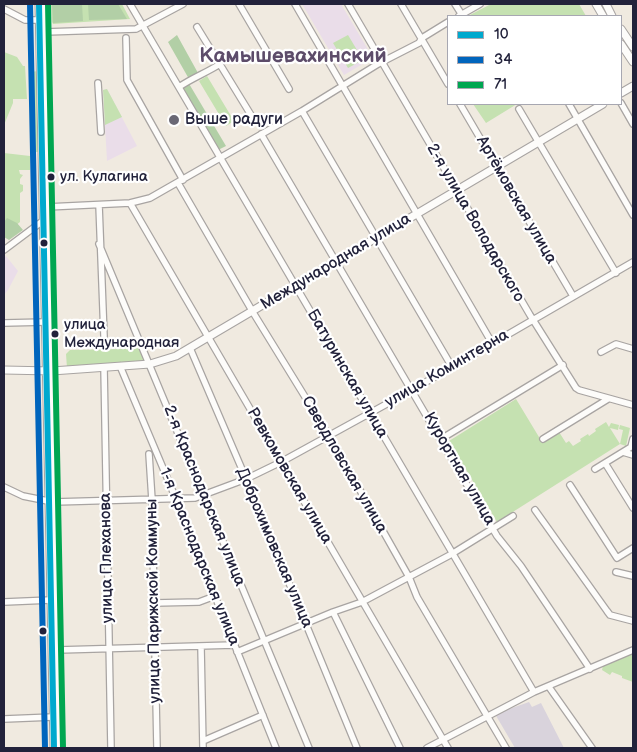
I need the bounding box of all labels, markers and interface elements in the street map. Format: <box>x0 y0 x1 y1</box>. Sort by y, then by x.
legend <box>447 15 622 105</box>
text: 10 <box>494 25 509 44</box>
district label: Камышевахинский <box>199 44 387 70</box>
text: 34 <box>494 50 512 69</box>
text: 71 <box>494 75 507 94</box>
place label: Выше радуги <box>185 110 283 130</box>
marker: Выше радуги <box>167 113 181 127</box>
street label: Артёмовская улица <box>472 133 560 267</box>
street label: 2-я улица Володарского <box>422 141 528 305</box>
place label: ул. Кулагина <box>60 168 148 186</box>
marker: ул. Кулагина <box>46 172 56 182</box>
street label: Международная улица <box>257 210 415 314</box>
unlabelled marker <box>39 238 49 248</box>
street label: Батуринская улица <box>302 306 392 442</box>
place label: улица Международная <box>64 316 179 351</box>
street label: улица Коминтерна <box>382 326 512 412</box>
marker: улица Международная <box>50 329 60 339</box>
street label: Свердловская улица <box>297 393 391 537</box>
street label: 2-я Краснодарская улица <box>159 403 249 589</box>
street label: Ревкомовская улица <box>242 404 336 548</box>
street label: Курортная улица <box>419 409 499 529</box>
street label: 1-я Краснодарская улица <box>154 465 244 649</box>
street label: Доброхимовская улица <box>232 465 316 631</box>
street label: улица Плеханова <box>96 493 118 623</box>
street label: улица Парижской Коммуны <box>143 499 165 703</box>
unlabelled marker <box>38 626 48 636</box>

